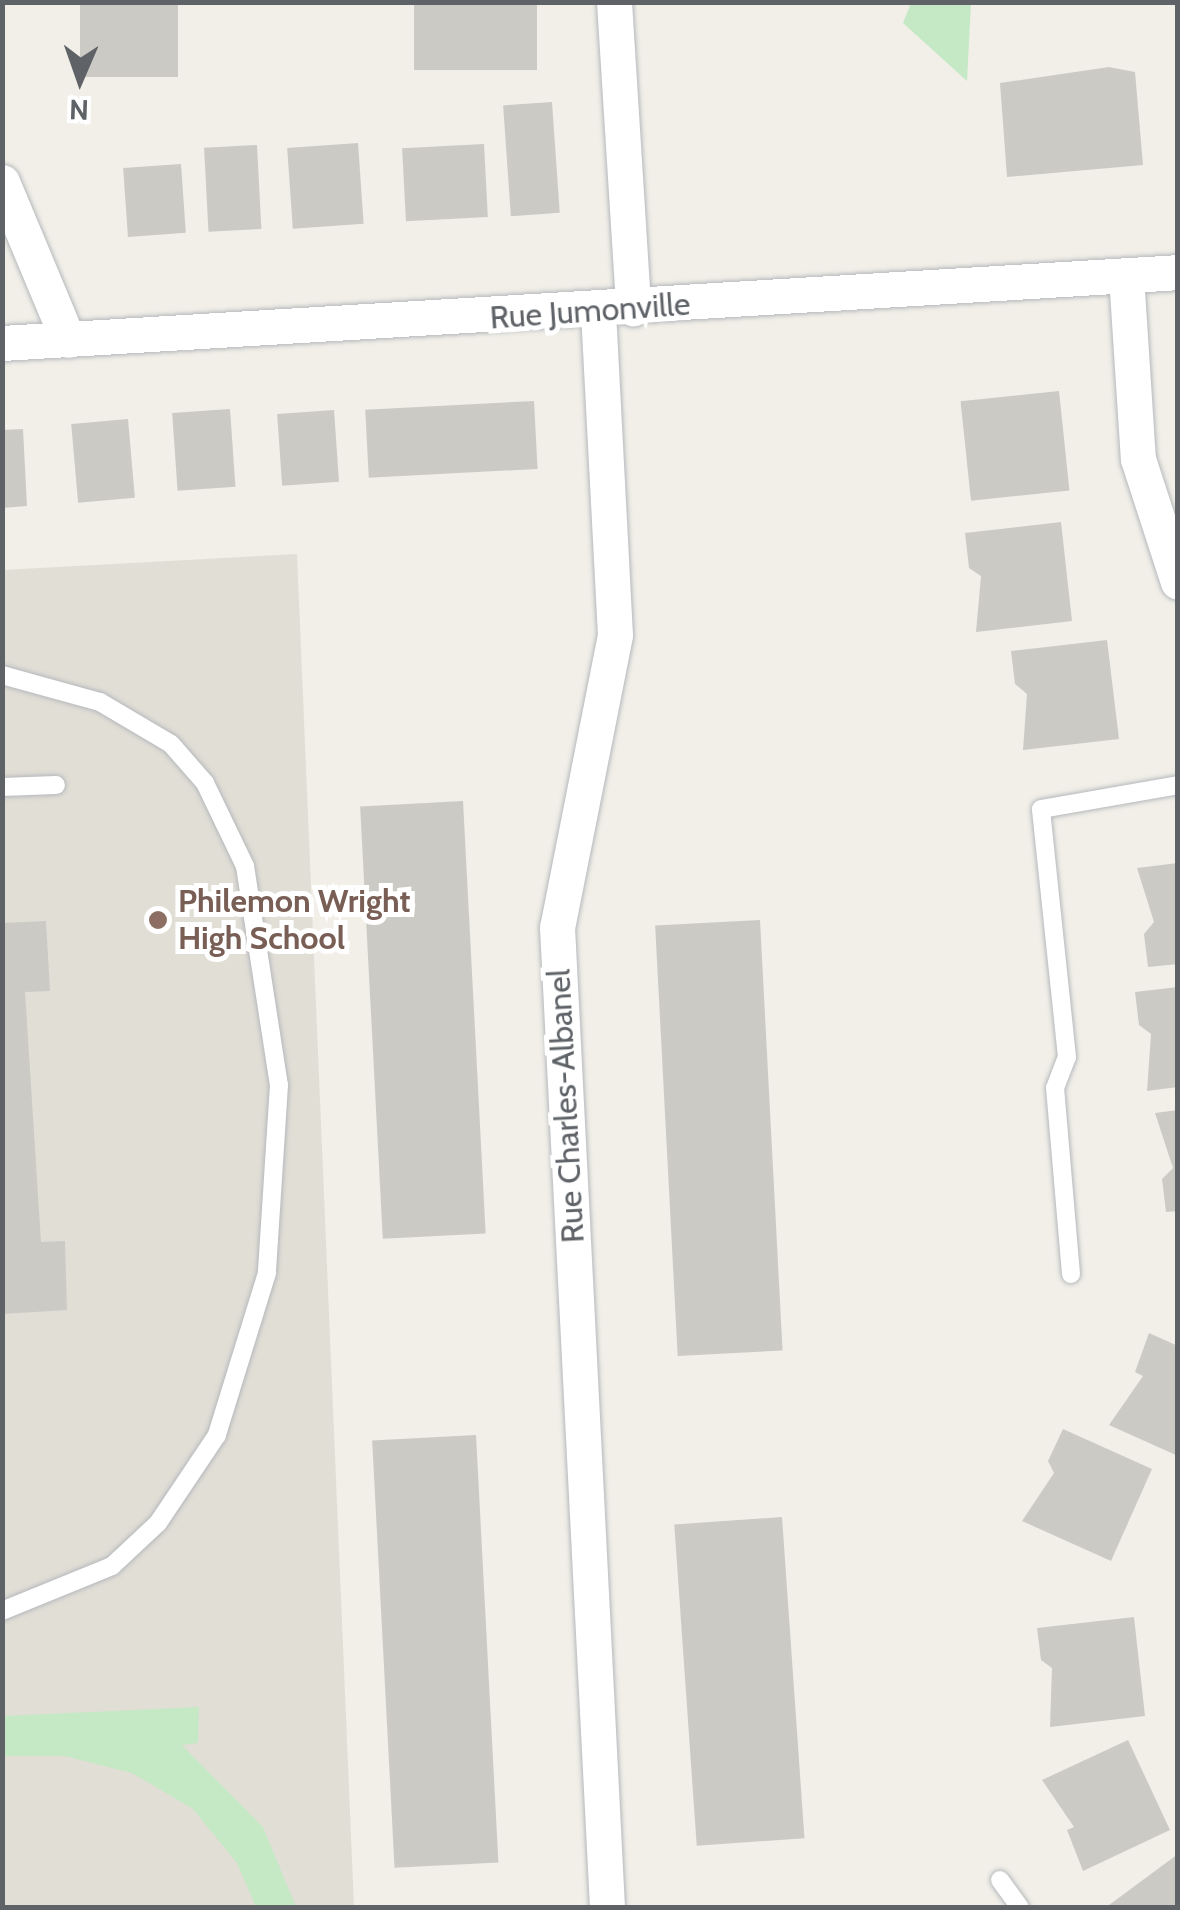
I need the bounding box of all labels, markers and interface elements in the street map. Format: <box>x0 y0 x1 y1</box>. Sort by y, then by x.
north arrow <box>30 30 130 130</box>
text: N <box>68 93 89 127</box>
street label: Rue Jumonville <box>488 285 692 337</box>
place label: Philemon Wright High School <box>178 883 410 958</box>
marker: Philemon Wright High School <box>147 909 169 931</box>
street label: Rue Charles-Albanel <box>540 968 592 1244</box>

